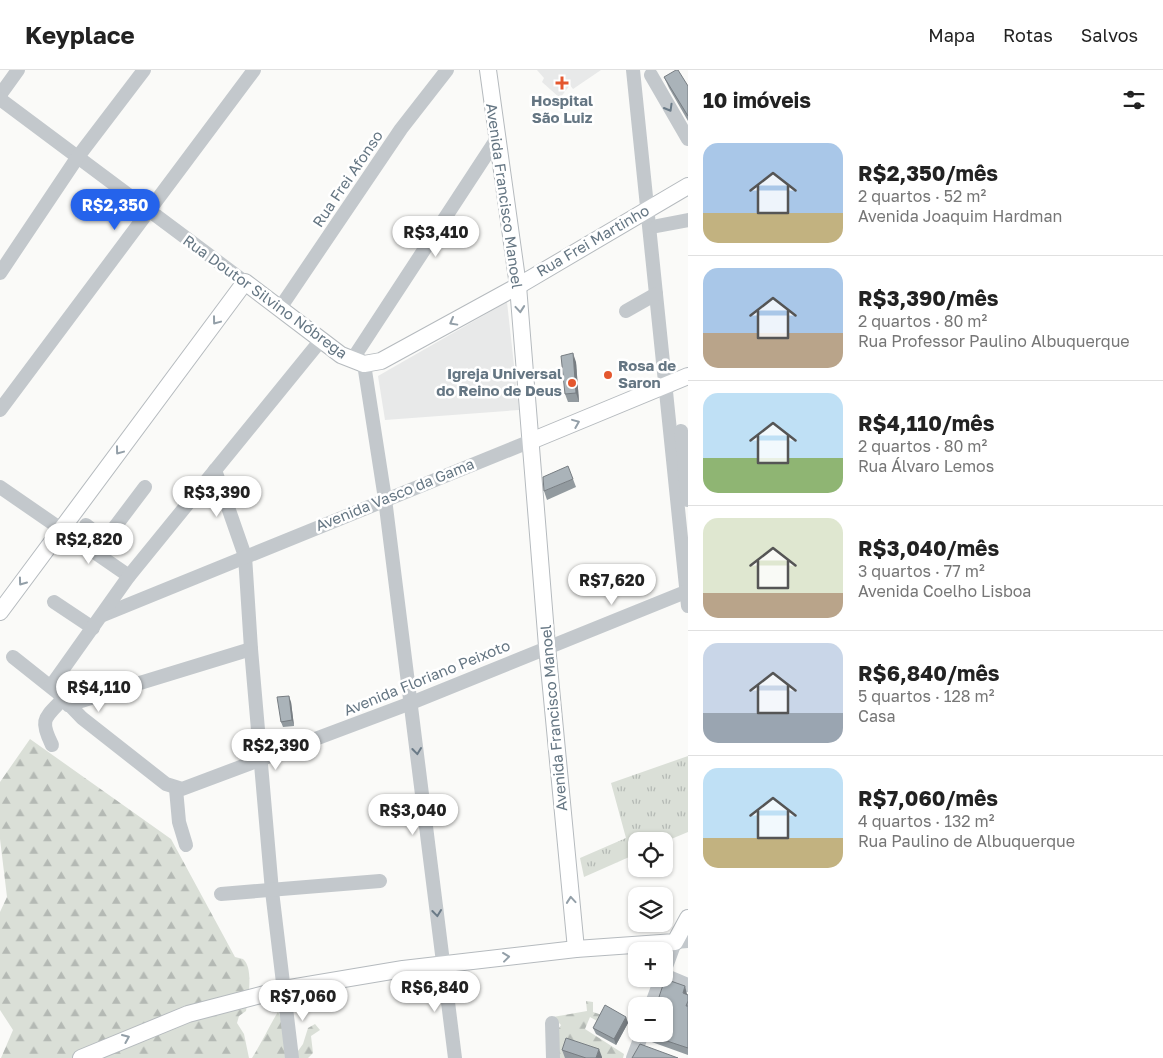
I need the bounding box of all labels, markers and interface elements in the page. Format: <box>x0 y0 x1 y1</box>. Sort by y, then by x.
text: Keyplace <box>25 20 135 49</box>
text: Mapa <box>928 24 975 46</box>
text: Rotas <box>1003 24 1053 46</box>
text: Salvos <box>1081 24 1138 46</box>
marker: Hospital São Luiz <box>555 76 569 90</box>
icon: filters <box>1120 86 1148 114</box>
text: 10 imóveis <box>703 87 811 113</box>
place label: Hospital São Luiz <box>531 91 593 126</box>
street label: Avenida Francisco Manoel <box>483 102 527 290</box>
one-way arrow <box>663 102 673 111</box>
street label: Rua Frei Afonso <box>308 127 386 230</box>
text: R$2,350/mês <box>858 160 998 186</box>
icon: home <box>743 163 803 223</box>
text: 2 quartos · 52 m² <box>858 186 986 206</box>
pin: R$2,350 <box>69 189 161 231</box>
text: R$2,350 <box>82 195 148 215</box>
street label: Rua Frei Martinho <box>533 201 652 280</box>
text: Avenida Joaquim Hardman <box>858 206 1062 226</box>
pin: R$3,410 <box>390 216 482 258</box>
text: R$3,410 <box>403 222 469 242</box>
street label: Rua Doutor Silvino Nóbrega <box>180 231 351 362</box>
text: R$3,390/mês <box>858 285 999 311</box>
icon: home <box>743 288 803 348</box>
one-way arrow <box>514 305 525 313</box>
text: 2 quartos · 80 m² <box>858 311 987 331</box>
one-way arrow <box>213 315 222 325</box>
one-way arrow <box>449 316 458 326</box>
text: Rua Professor Paulino Albuquerque <box>858 331 1130 351</box>
place label: Rosa de Saron <box>618 356 676 391</box>
place label: Igreja Universal do Reino de Deus <box>436 364 562 399</box>
marker: Rosa de Saron <box>602 369 614 381</box>
marker: Igreja Universal do Reino de Deus <box>566 377 578 389</box>
text: R$4,110/mês <box>858 410 994 436</box>
icon: home <box>743 413 803 473</box>
one-way arrow <box>571 418 580 429</box>
text: 2 quartos · 80 m² <box>858 436 987 456</box>
one-way arrow <box>116 445 125 455</box>
street label: Avenida Vasco da Gama <box>313 454 477 534</box>
text: Rua Álvaro Lemos <box>858 456 994 476</box>
pin: R$3,390 <box>171 476 263 518</box>
text: R$3,390 <box>183 482 251 502</box>
pin: R$2,820 <box>43 522 135 565</box>
text: R$2,820 <box>55 529 123 549</box>
text: R$3,040/mês <box>858 535 999 561</box>
icon: home <box>743 538 803 598</box>
text: 3 quartos · 77 m² <box>858 561 985 581</box>
pin: R$7,620 <box>566 564 658 606</box>
text: R$7,620 <box>579 570 645 590</box>
one-way arrow <box>19 576 28 586</box>
text: Avenida Coelho Lisboa <box>858 581 1031 601</box>
street label: Avenida Francisco Manoel <box>536 624 570 812</box>
street label: Avenida Floriano Peixoto <box>341 635 512 719</box>
text: R$6,840/mês <box>858 660 1000 686</box>
icon: home <box>743 663 803 723</box>
pin: R$4,110 <box>53 670 145 713</box>
text: R$4,110 <box>67 677 131 697</box>
text: 5 quartos · 128 m² <box>858 686 994 706</box>
text: Casa <box>858 706 895 726</box>
pin: R$2,390 <box>230 728 322 771</box>
text: R$2,390 <box>242 735 310 755</box>
one-way arrow <box>411 748 422 756</box>
text: R$7,060/mês <box>858 785 998 811</box>
icon: home <box>743 788 803 848</box>
pin: R$3,040 <box>367 794 459 836</box>
text: R$3,040 <box>379 800 447 820</box>
text: 4 quartos · 132 m² <box>858 811 994 831</box>
text: Rua Paulino de Albuquerque <box>858 831 1075 851</box>
map controls <box>628 832 673 1042</box>
button: locate <box>628 832 673 877</box>
button: layers <box>628 887 673 932</box>
one-way arrow <box>566 896 577 904</box>
one-way arrow <box>431 909 442 917</box>
button: + <box>628 942 673 987</box>
one-way arrow <box>502 952 510 963</box>
pin: R$6,840 <box>389 970 481 1013</box>
text: R$6,840 <box>401 977 469 997</box>
pin: R$7,060 <box>257 980 349 1022</box>
text: R$7,060 <box>270 986 336 1006</box>
button: − <box>628 997 673 1042</box>
one-way arrow <box>121 1034 130 1045</box>

